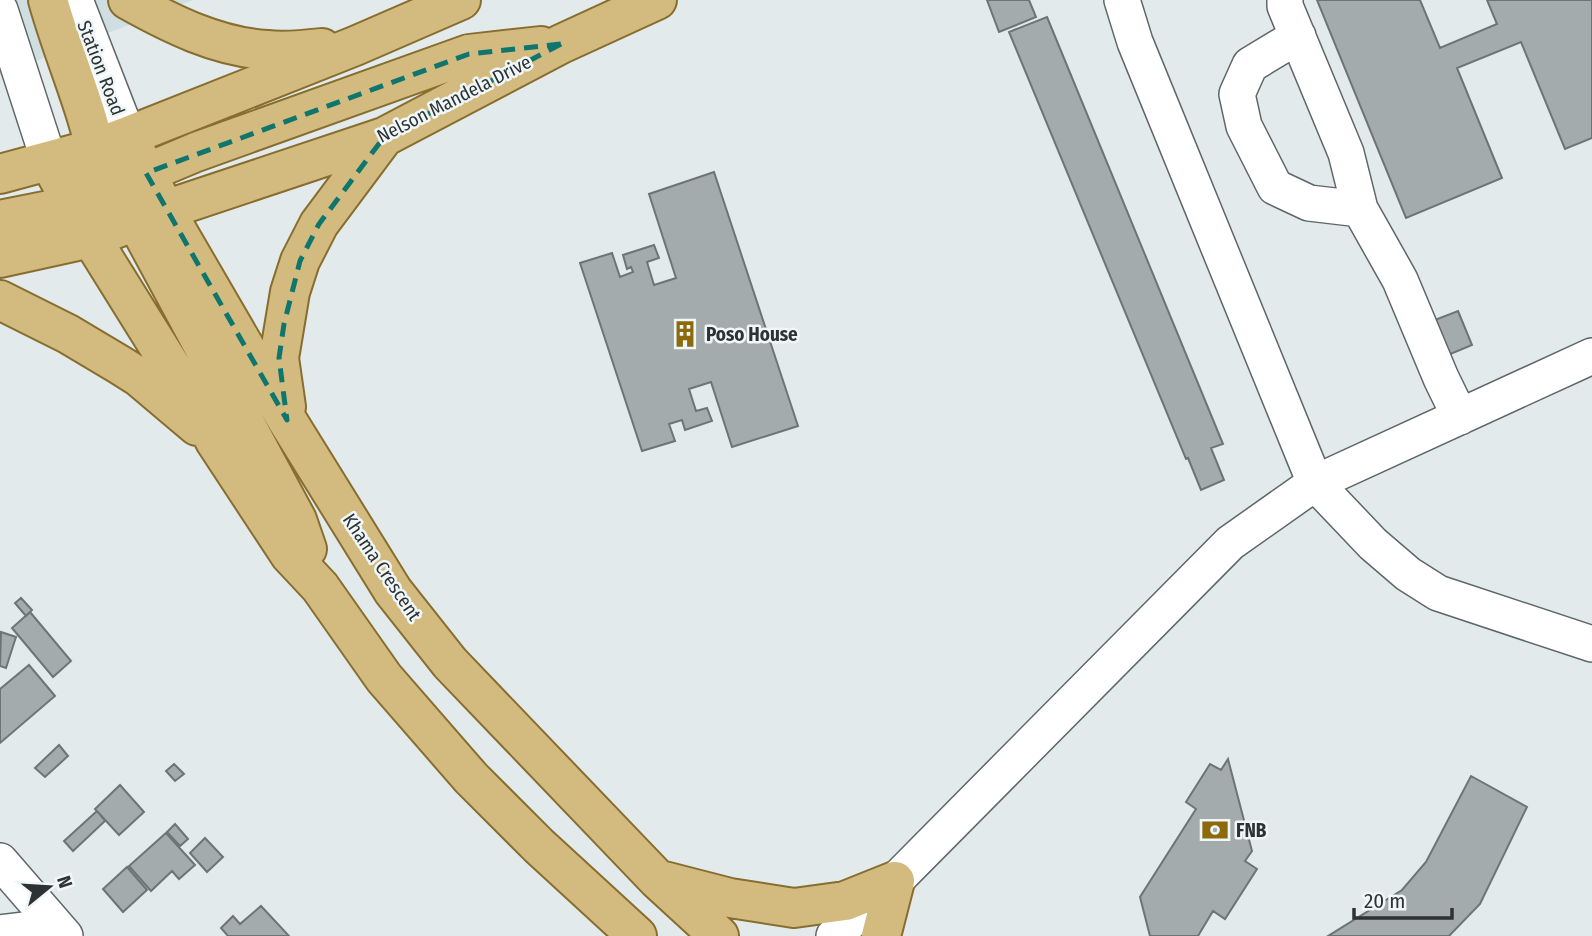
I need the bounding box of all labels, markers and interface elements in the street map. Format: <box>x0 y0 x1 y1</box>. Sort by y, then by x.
street label: Station Road <box>72 17 130 119</box>
street label: Nelson Mandela Drive <box>373 50 535 148</box>
building icon: Poso House <box>670 319 700 349</box>
place label: Poso House <box>706 323 798 346</box>
street label: Khama Crescent <box>338 509 427 626</box>
bank icon: FNB <box>1200 815 1230 845</box>
place label: FNB <box>1236 819 1267 842</box>
north arrow <box>14 852 84 922</box>
text: N <box>52 873 77 891</box>
scale bar <box>1354 876 1452 920</box>
text: 20 m <box>1364 888 1405 914</box>

